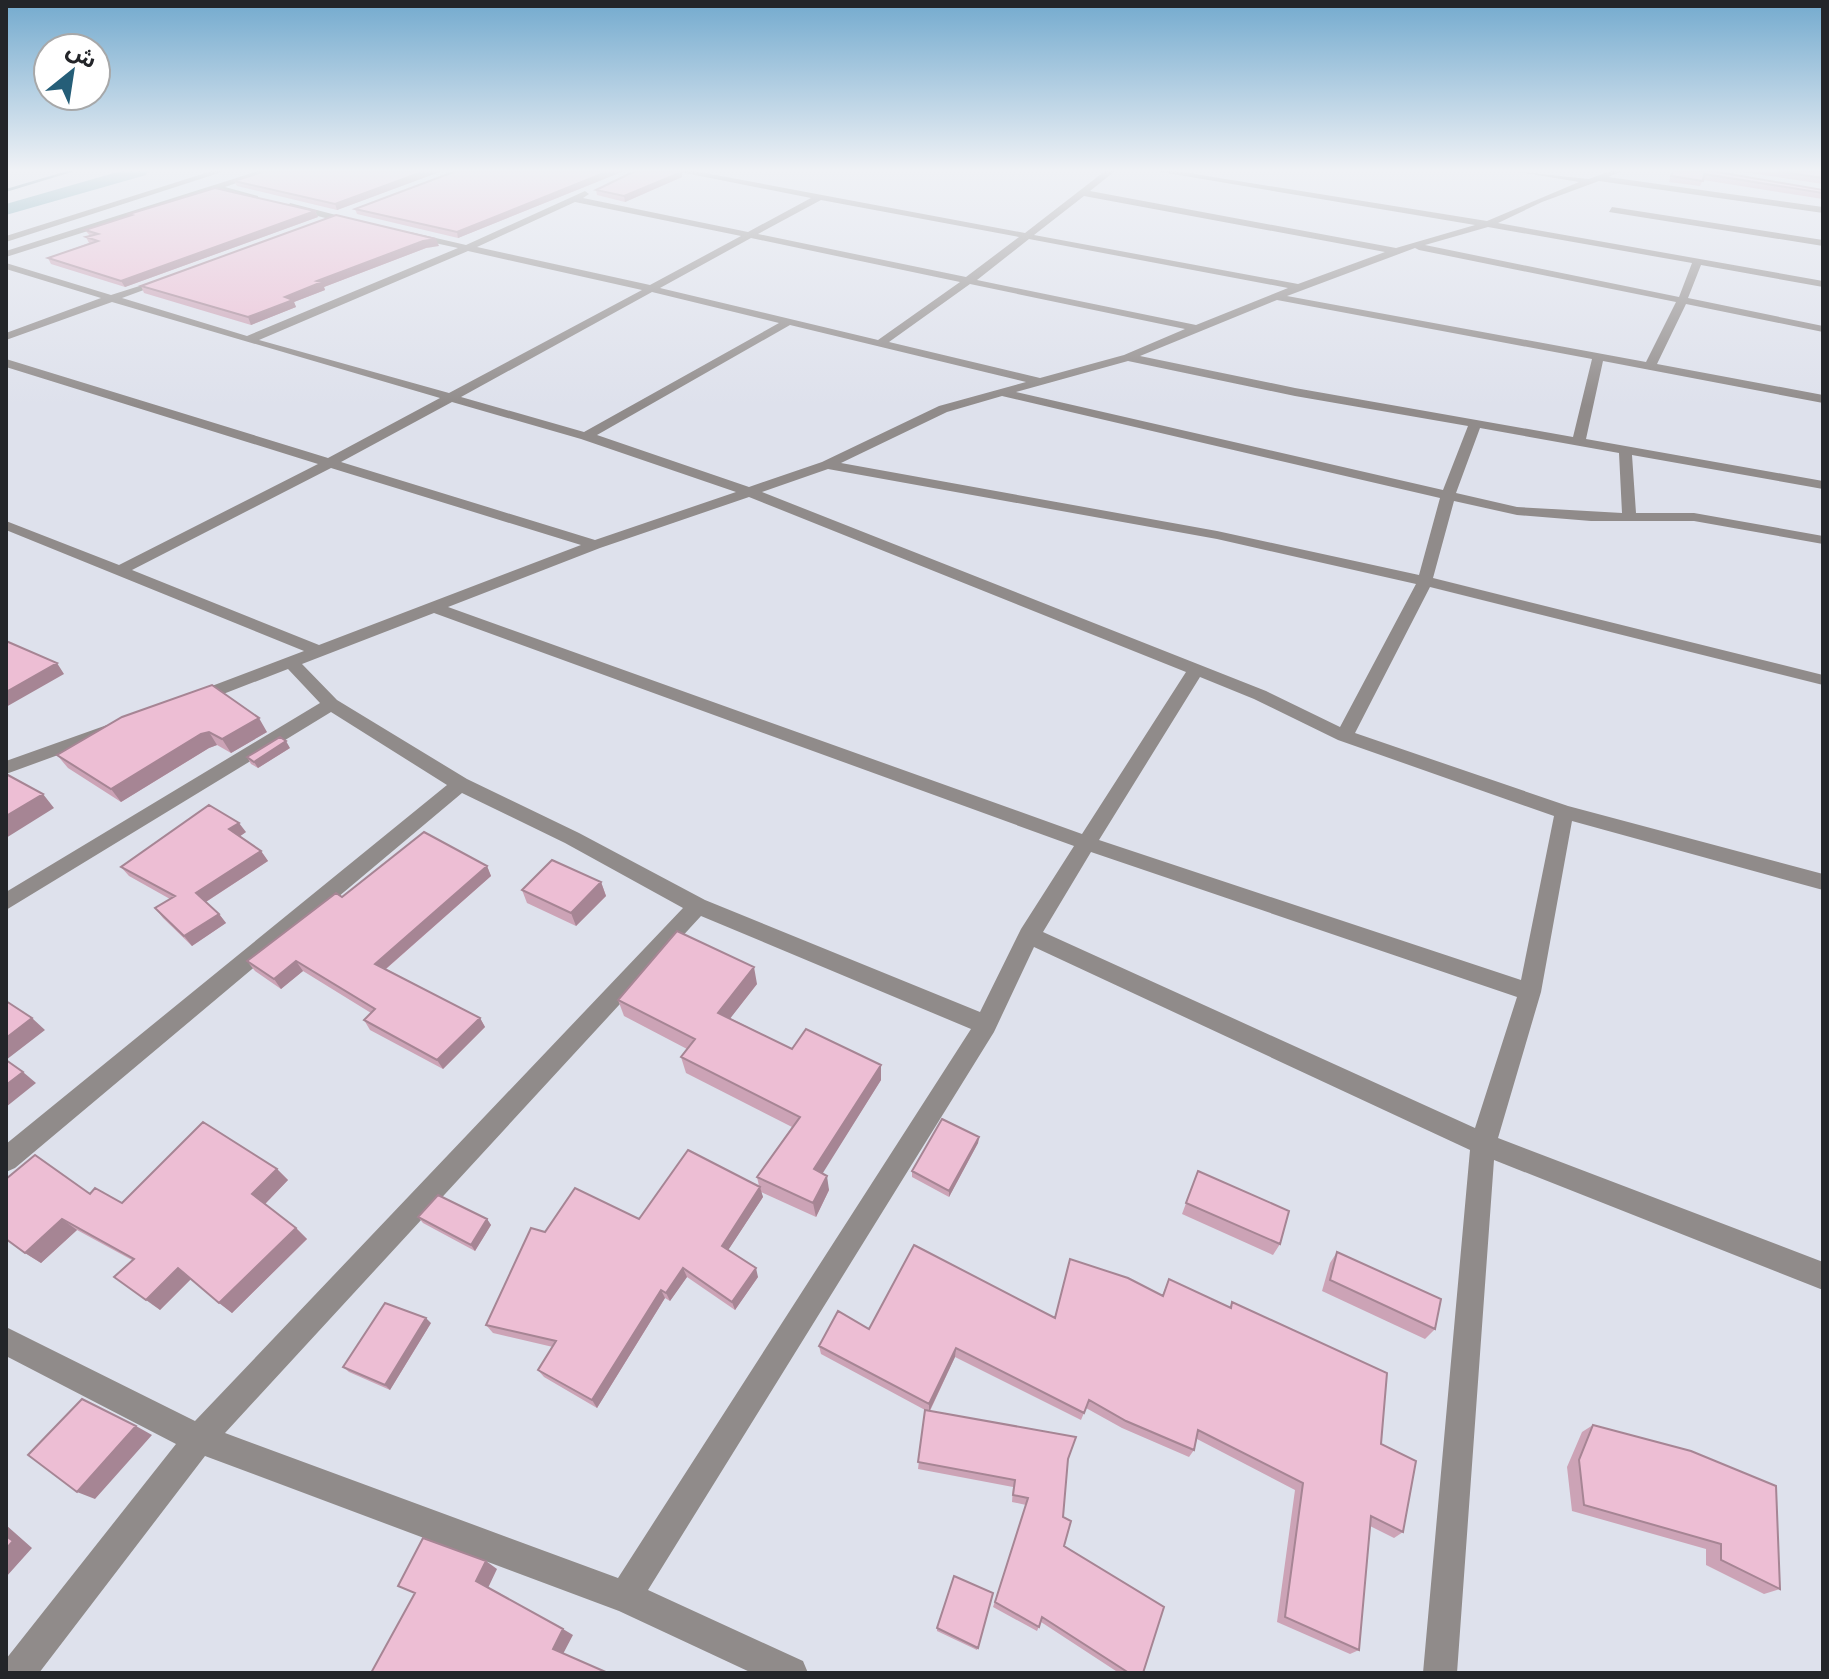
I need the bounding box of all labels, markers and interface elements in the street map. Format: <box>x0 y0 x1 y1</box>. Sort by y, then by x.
north arrow <box>32 32 112 112</box>
text: ش <box>62 37 101 73</box>

